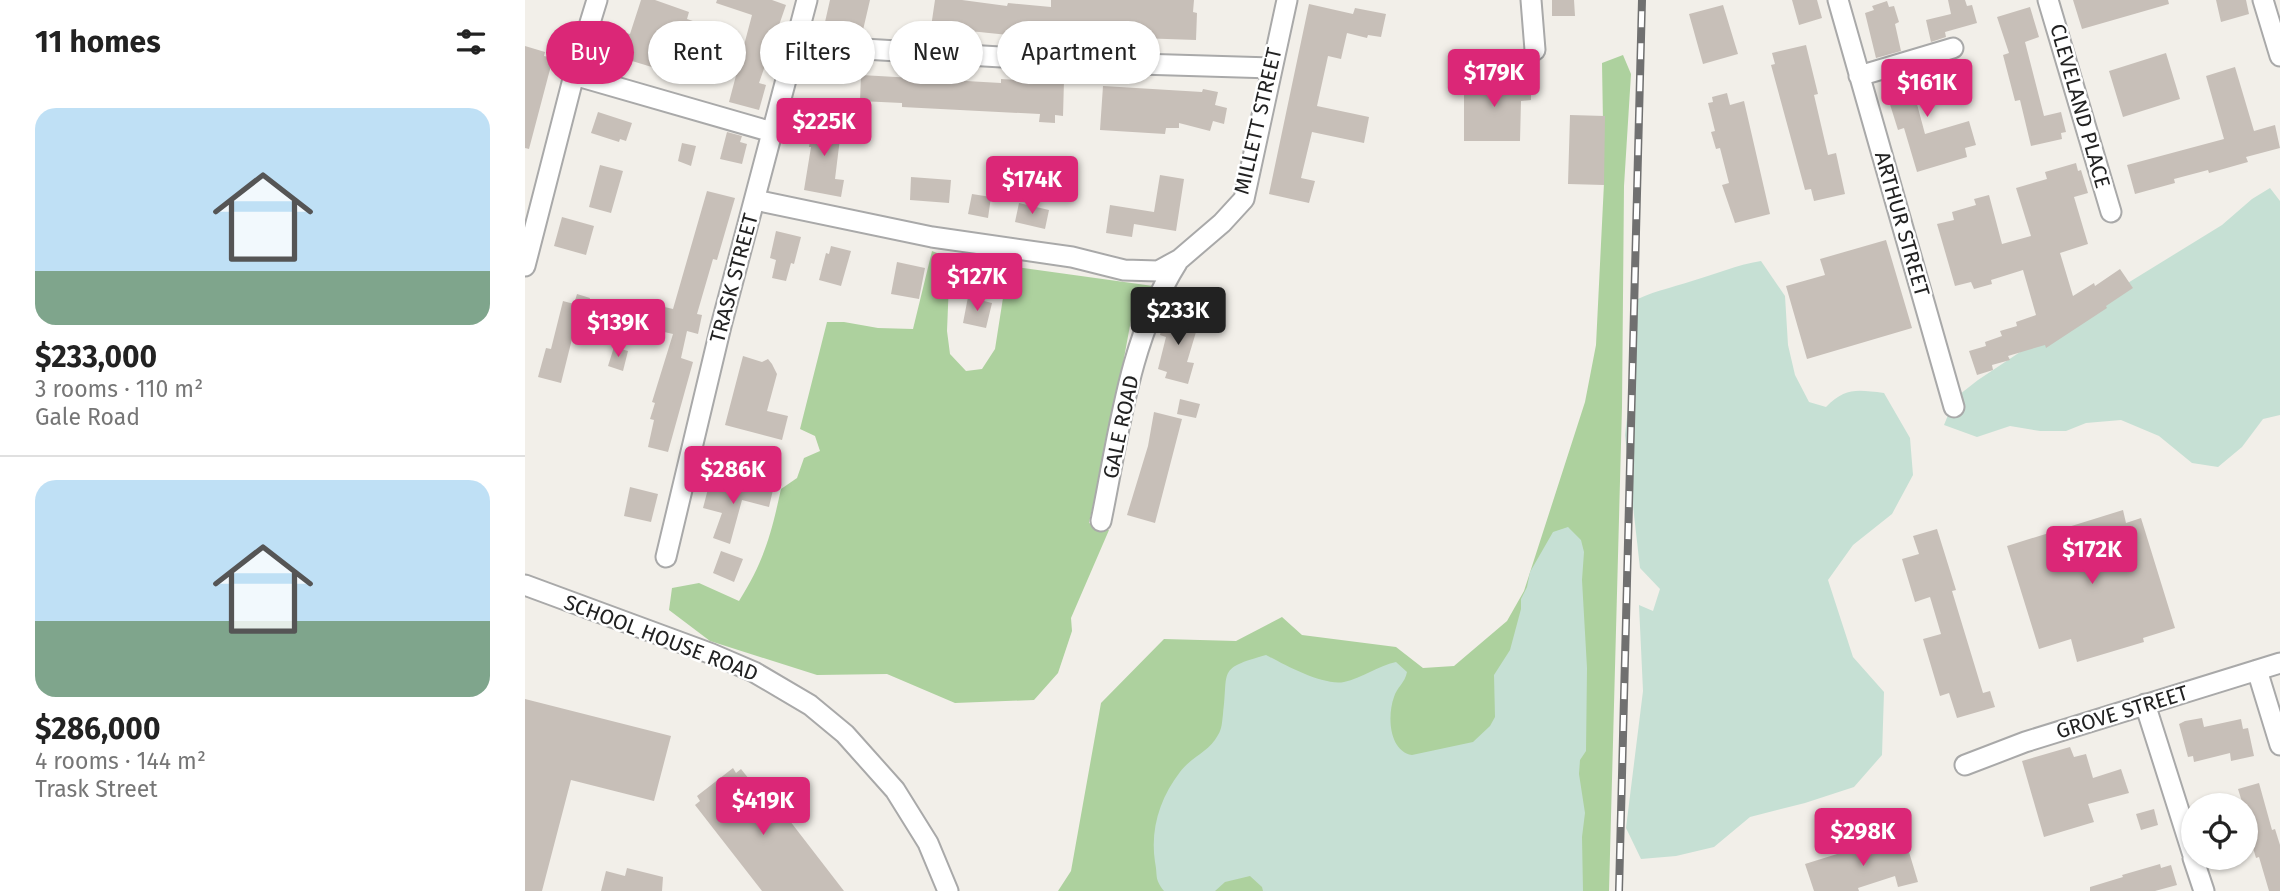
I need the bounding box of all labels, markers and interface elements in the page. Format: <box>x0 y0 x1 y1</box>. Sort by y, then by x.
chip: Buy <box>546 21 634 84</box>
chip: Rent <box>648 21 746 84</box>
chip: Filters <box>760 21 875 84</box>
chip: New <box>889 21 983 84</box>
chip: Apartment <box>997 21 1160 84</box>
street label: CLEVELAND PLACE <box>2044 21 2116 191</box>
icon: filters <box>452 23 490 61</box>
text: 11 homes <box>35 24 161 60</box>
street label: MILLETT STREET <box>1228 45 1288 197</box>
pin: $179K <box>1445 50 1543 109</box>
text: $179K <box>1464 58 1524 86</box>
pin: $161K <box>1878 60 1976 119</box>
text: $161K <box>1897 68 1957 96</box>
pin: $225K <box>775 99 873 158</box>
text: $225K <box>792 107 856 135</box>
street label: ARTHUR STREET <box>1869 149 1935 300</box>
icon: home <box>200 154 326 280</box>
pin: $174K <box>983 156 1081 216</box>
text: $174K <box>1002 165 1062 193</box>
street label: TRASK STREET <box>704 210 764 346</box>
pin: $127K <box>928 254 1026 313</box>
text: $127K <box>947 262 1007 290</box>
pin: $233K <box>1129 288 1227 347</box>
text: $233K <box>1147 296 1209 324</box>
pin: $139K <box>569 300 667 359</box>
text: $139K <box>587 308 649 336</box>
text: $233,000 <box>35 339 157 375</box>
street label: GALE ROAD <box>1097 373 1145 481</box>
text: 3 rooms · 110 m² <box>35 375 203 403</box>
text: Gale Road <box>35 403 140 431</box>
pin: $286K <box>684 447 782 506</box>
text: $286K <box>700 455 766 483</box>
icon: home <box>200 526 326 652</box>
pin: $172K <box>2043 526 2141 586</box>
text: $172K <box>2062 535 2122 563</box>
street label: SCHOOL HOUSE ROAD <box>560 589 762 687</box>
street label: GROVE STREET <box>2053 680 2191 744</box>
text: $286,000 <box>35 711 160 747</box>
text: 4 rooms · 144 m² <box>35 747 206 775</box>
text: Trask Street <box>35 775 158 803</box>
pin: $419K <box>714 778 812 837</box>
text: $419K <box>732 786 794 814</box>
map controls <box>2181 793 2258 870</box>
button: locate <box>2181 793 2258 870</box>
pin: $298K <box>1814 808 1912 868</box>
text: $298K <box>1831 817 1895 845</box>

